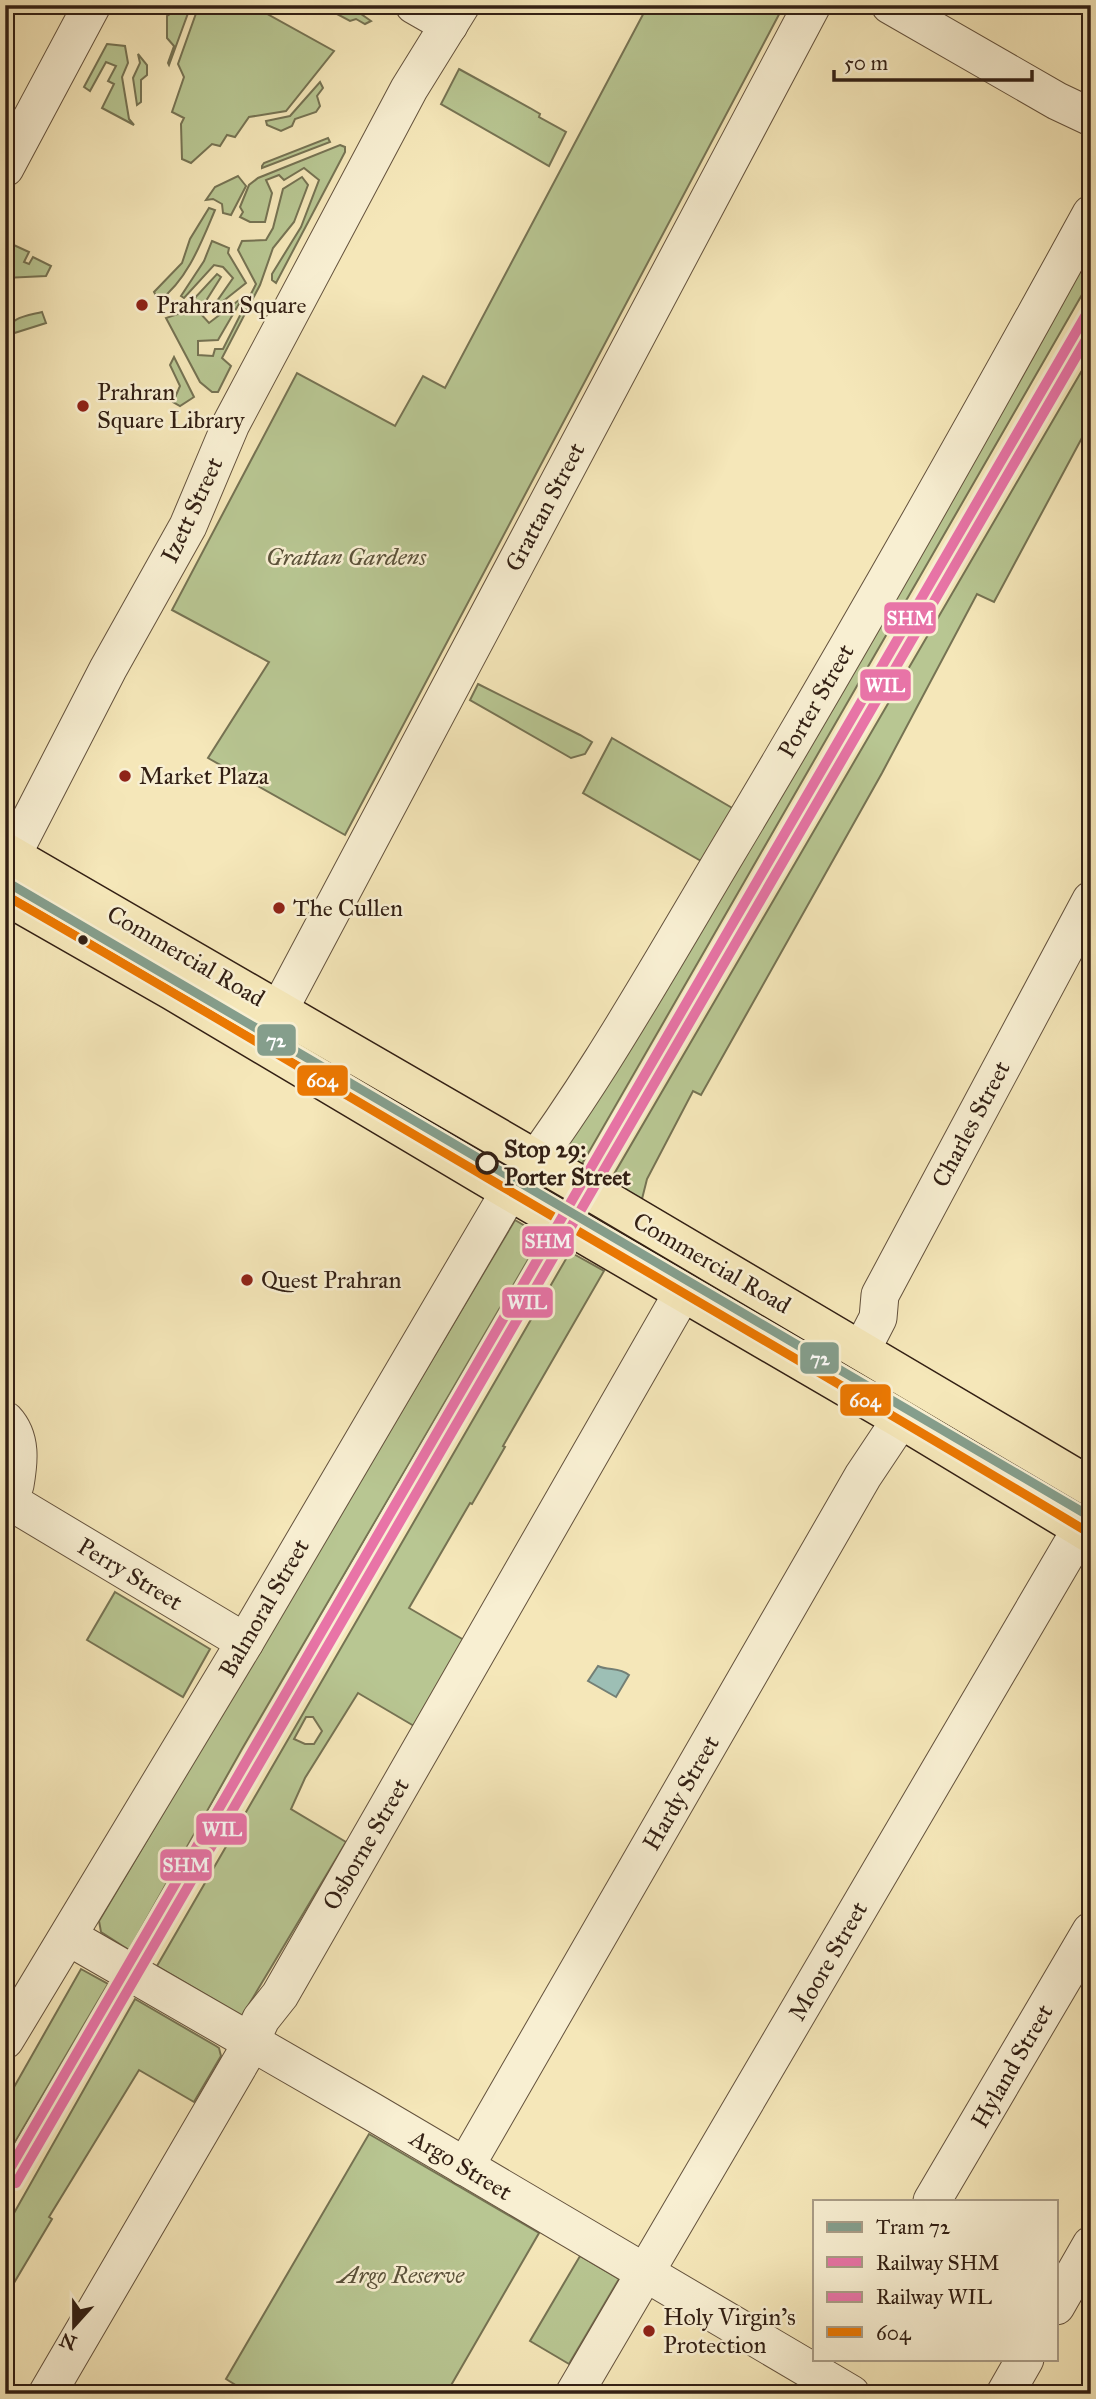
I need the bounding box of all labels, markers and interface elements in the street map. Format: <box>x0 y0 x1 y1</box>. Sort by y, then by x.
scale bar <box>834 38 1031 82</box>
text: 50 m <box>844 50 889 76</box>
place label: Prahran Square <box>156 290 306 320</box>
marker: Prahran Square <box>134 297 150 313</box>
place label: Prahran Square Library <box>97 377 245 435</box>
marker: Prahran Square Library <box>75 398 91 414</box>
street label: Grattan Street <box>499 437 592 577</box>
street label: Izett Street <box>155 452 230 568</box>
park label: Grattan Gardens <box>266 542 427 572</box>
line badge: SHM <box>883 601 937 635</box>
text: SHM <box>887 607 934 630</box>
street label: Porter Street <box>771 638 861 763</box>
line badge: WIL <box>859 668 912 702</box>
text: WIL <box>865 674 906 697</box>
place label: Market Plaza <box>139 761 270 791</box>
marker: Market Plaza <box>117 768 133 784</box>
place label: The Cullen <box>293 893 403 923</box>
street label: Commercial Road <box>102 899 270 1013</box>
marker: The Cullen <box>271 900 287 916</box>
unlabelled marker <box>76 933 90 947</box>
line badge: 72 <box>256 1023 297 1057</box>
text: 72 <box>266 1029 286 1052</box>
street label: Charles Street <box>925 1055 1017 1192</box>
line badge: 604 <box>296 1064 349 1097</box>
text: 604 <box>306 1069 339 1093</box>
place label: Stop 29: Porter Street <box>504 1134 631 1192</box>
marker: Stop 29: Porter Street <box>476 1152 498 1174</box>
street label: Commercial Road <box>628 1206 796 1320</box>
line badge: SHM <box>521 1225 575 1258</box>
text: SHM <box>525 1230 572 1253</box>
place label: Quest Prahran <box>261 1265 401 1295</box>
marker: Quest Prahran <box>239 1272 255 1288</box>
line badge: WIL <box>501 1286 554 1319</box>
text: WIL <box>507 1291 548 1314</box>
line badge: 72 <box>799 1341 840 1375</box>
text: 72 <box>810 1347 830 1370</box>
line badge: 604 <box>839 1383 892 1417</box>
text: 604 <box>849 1389 882 1413</box>
street label: Perry Street <box>72 1531 188 1617</box>
street label: Balmoral Street <box>212 1533 316 1683</box>
street label: Hardy Street <box>636 1730 726 1856</box>
street label: Osborne Street <box>316 1772 416 1915</box>
line badge: WIL <box>195 1812 248 1846</box>
text: WIL <box>202 1818 243 1841</box>
line badge: SHM <box>159 1848 213 1882</box>
text: SHM <box>163 1854 210 1877</box>
street label: Moore Street <box>782 1896 874 2026</box>
street label: Hyland Street <box>965 1998 1060 2133</box>
street label: Argo Street <box>404 2122 518 2207</box>
legend <box>813 2200 1058 2360</box>
text: Tram 72 <box>876 2214 951 2240</box>
text: Railway SHM <box>876 2250 999 2276</box>
park label: Argo Reserve <box>335 2260 465 2290</box>
text: Railway WIL <box>876 2284 992 2310</box>
north arrow <box>38 2290 108 2360</box>
place label: Holy Virgin's Protection <box>663 2302 796 2360</box>
text: 604 <box>876 2320 912 2346</box>
marker: Holy Virgin's Protection <box>641 2323 657 2339</box>
text: N <box>56 2328 80 2355</box>

